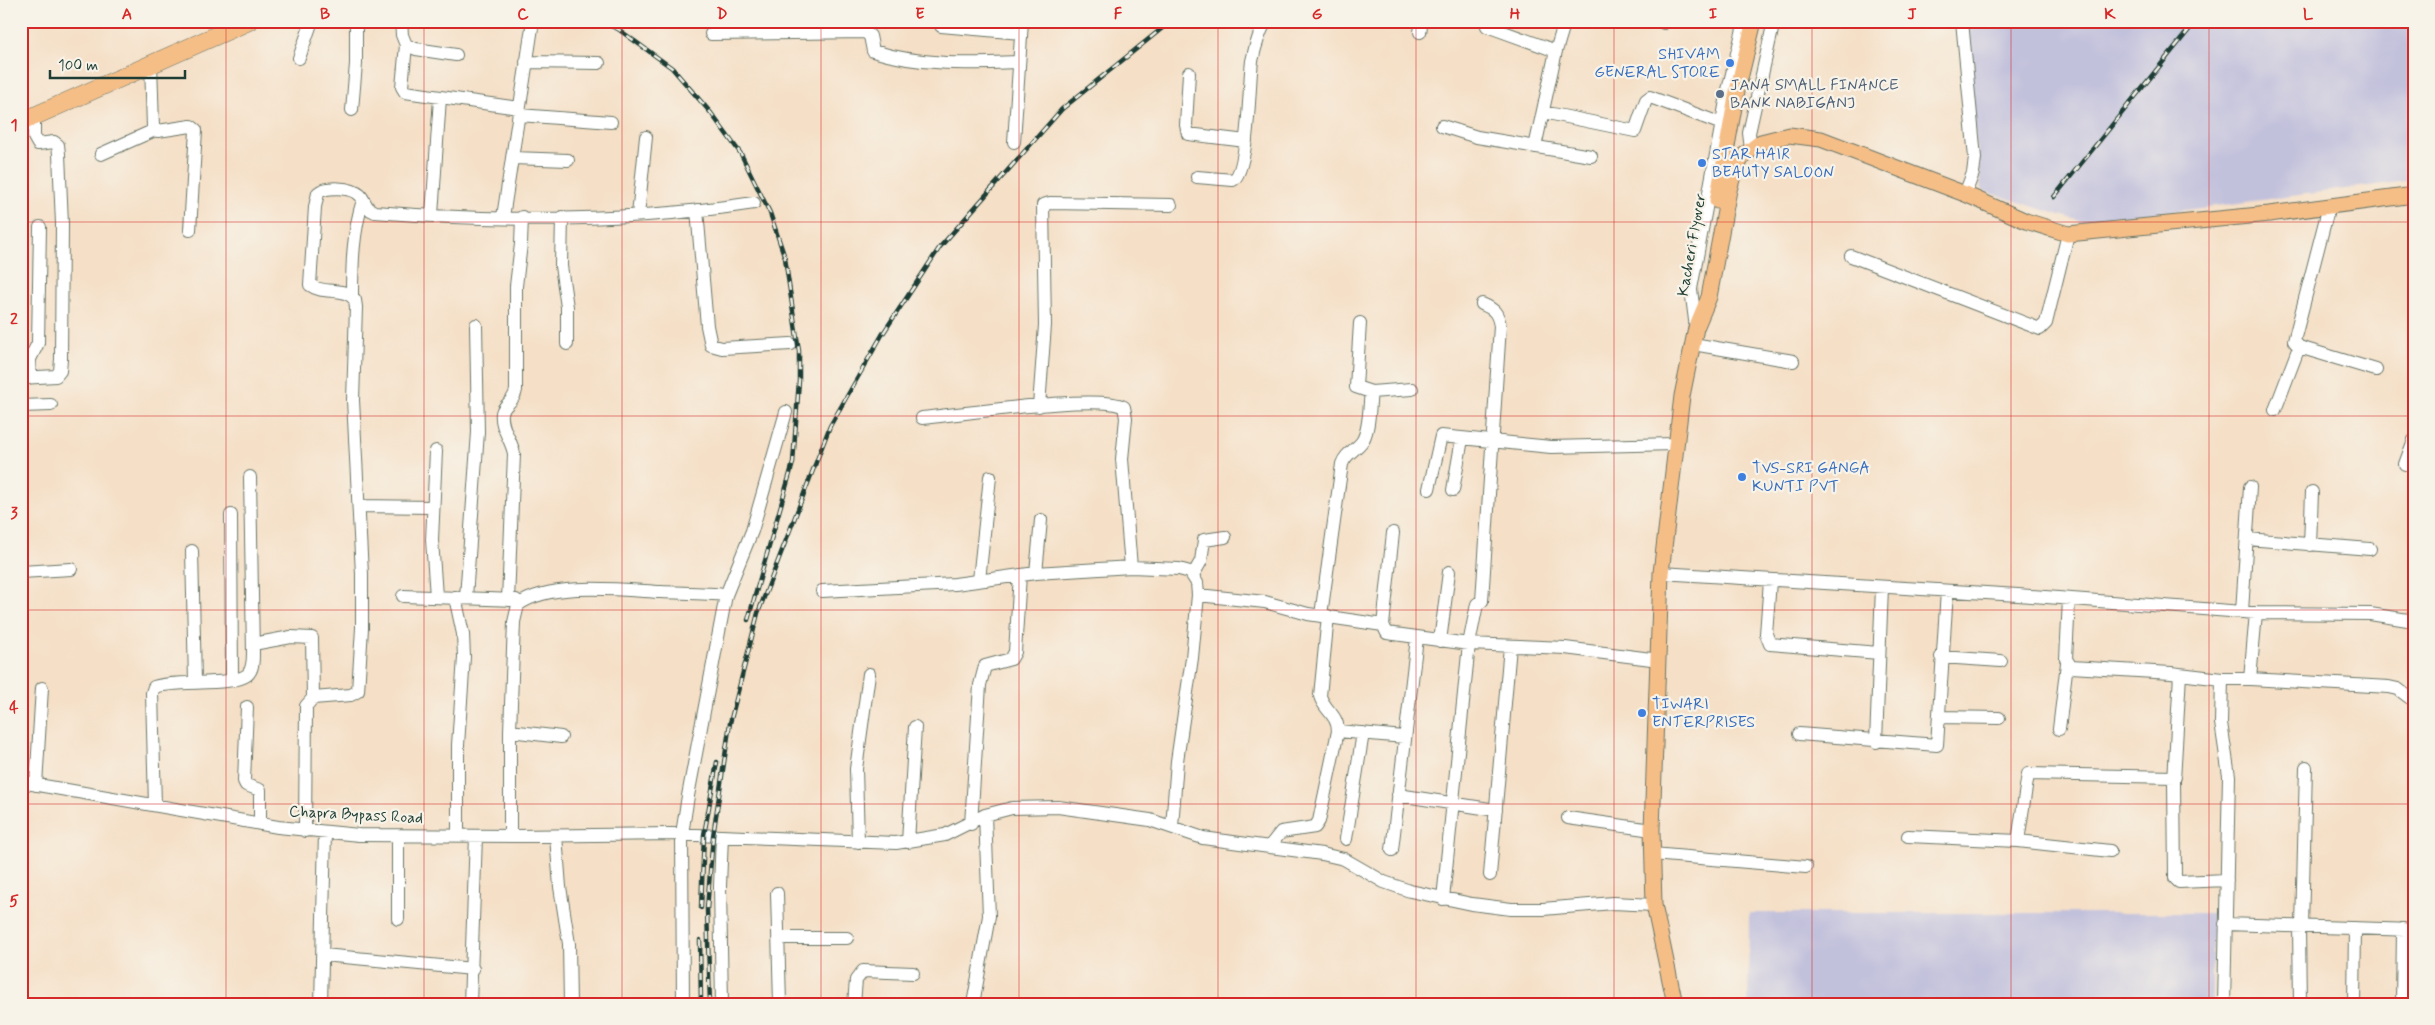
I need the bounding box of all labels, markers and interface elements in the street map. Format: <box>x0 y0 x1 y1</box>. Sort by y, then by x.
text: A <box>122 4 132 25</box>
text: B <box>320 4 330 25</box>
text: C <box>517 4 529 25</box>
text: D <box>716 4 728 25</box>
text: E <box>915 4 925 25</box>
text: F <box>1114 4 1123 25</box>
text: G <box>1312 4 1323 25</box>
text: H <box>1510 4 1521 25</box>
text: I <box>1709 4 1718 25</box>
text: J <box>1907 4 1917 25</box>
text: K <box>2104 4 2116 25</box>
text: L <box>2303 4 2314 25</box>
place label: SHIVAM GENERAL STORE <box>1594 44 1720 83</box>
scale bar <box>50 48 185 80</box>
text: 100 m <box>58 56 98 76</box>
marker: SHIVAM GENERAL STORE <box>1724 57 1736 69</box>
place label: JANA SMALL FINANCE BANK NABIGANJ <box>1730 75 1899 114</box>
marker: JANA SMALL FINANCE BANK NABIGANJ <box>1714 88 1726 100</box>
text: 1 <box>10 115 18 136</box>
place label: STAR HAIR BEAUTY SALOON <box>1712 144 1834 183</box>
marker: STAR HAIR BEAUTY SALOON <box>1696 157 1708 169</box>
street label: Kacheri Flyover <box>1673 192 1711 298</box>
text: 2 <box>10 309 18 330</box>
place label: TVS-SRI GANGA KUNTI PVT <box>1752 458 1870 497</box>
marker: TVS-SRI GANGA KUNTI PVT <box>1736 471 1748 483</box>
text: 3 <box>10 503 18 524</box>
place label: TIWARI ENTERPRISES <box>1652 694 1755 733</box>
text: 4 <box>9 697 19 718</box>
marker: TIWARI ENTERPRISES <box>1636 707 1648 719</box>
street label: Chapra Bypass Road <box>288 801 424 829</box>
text: 5 <box>9 891 19 912</box>

